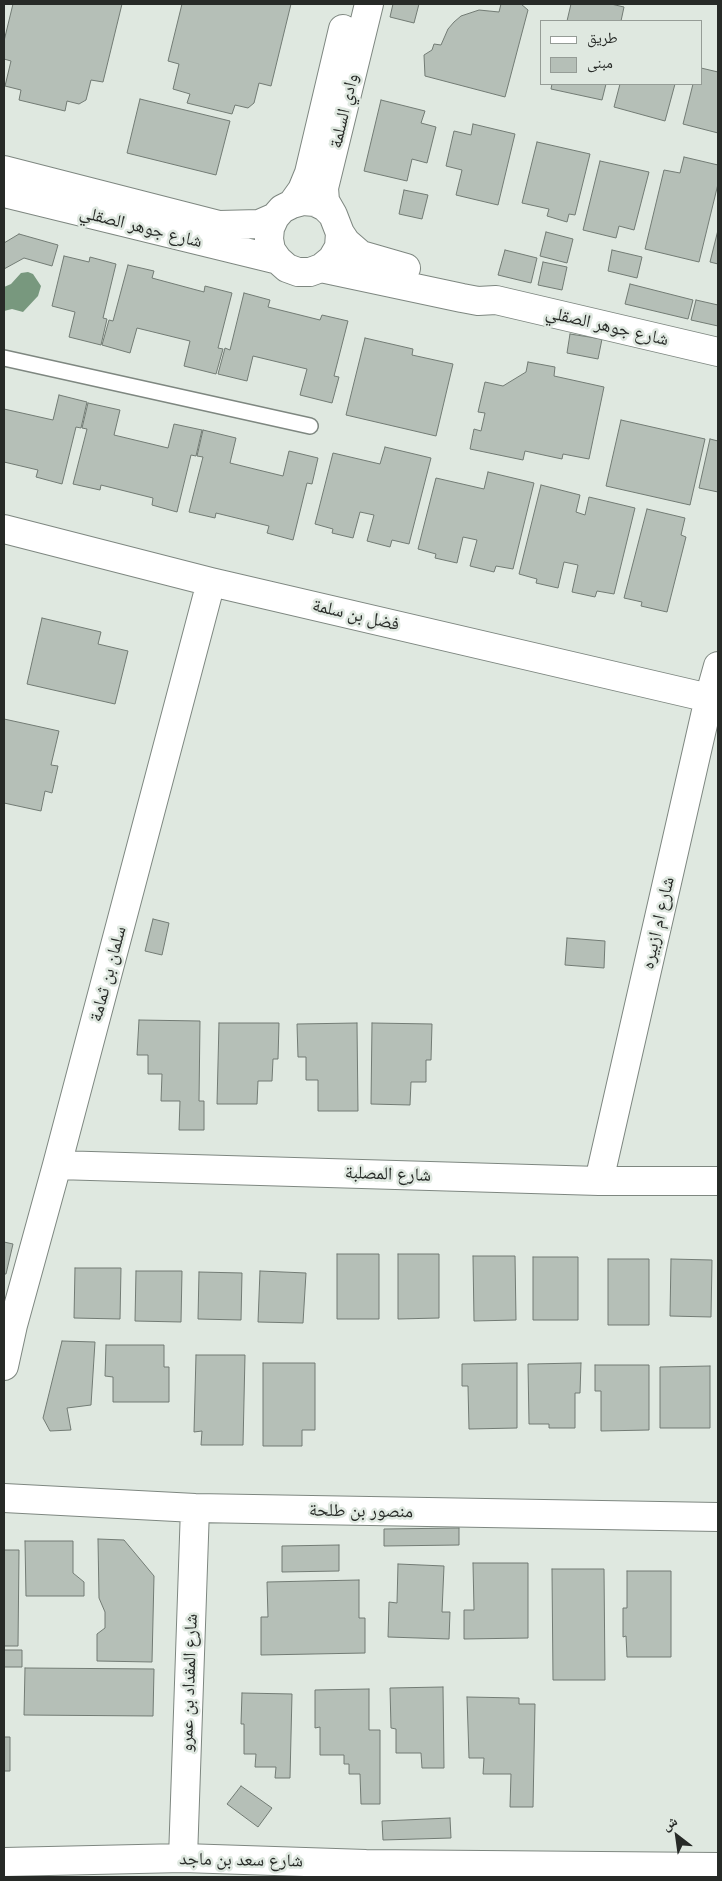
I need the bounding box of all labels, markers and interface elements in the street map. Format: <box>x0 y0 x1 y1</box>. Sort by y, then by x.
legend <box>540 20 702 85</box>
text: طريق <box>587 29 618 47</box>
text: مبنى <box>587 54 613 72</box>
street label: وادي السلمة <box>325 72 363 150</box>
street label: شارع جوهر الصقلي <box>77 201 205 253</box>
street label: شارع جوهر الصقلي <box>543 301 671 351</box>
street label: فضل بن سلمة <box>310 595 402 635</box>
street label: شارع ام ازبيره <box>637 875 679 971</box>
street label: سلمان بن ثمامة <box>85 924 131 1024</box>
street label: شارع المصلبة <box>345 1162 431 1186</box>
street label: منصور بن طلحة <box>309 1499 413 1523</box>
street label: شارع المقداد بن عمرو <box>176 1613 202 1753</box>
north arrow <box>652 1811 702 1861</box>
text: ش <box>659 1812 680 1834</box>
street label: شارع سعد بن ماجد <box>179 1848 303 1872</box>

